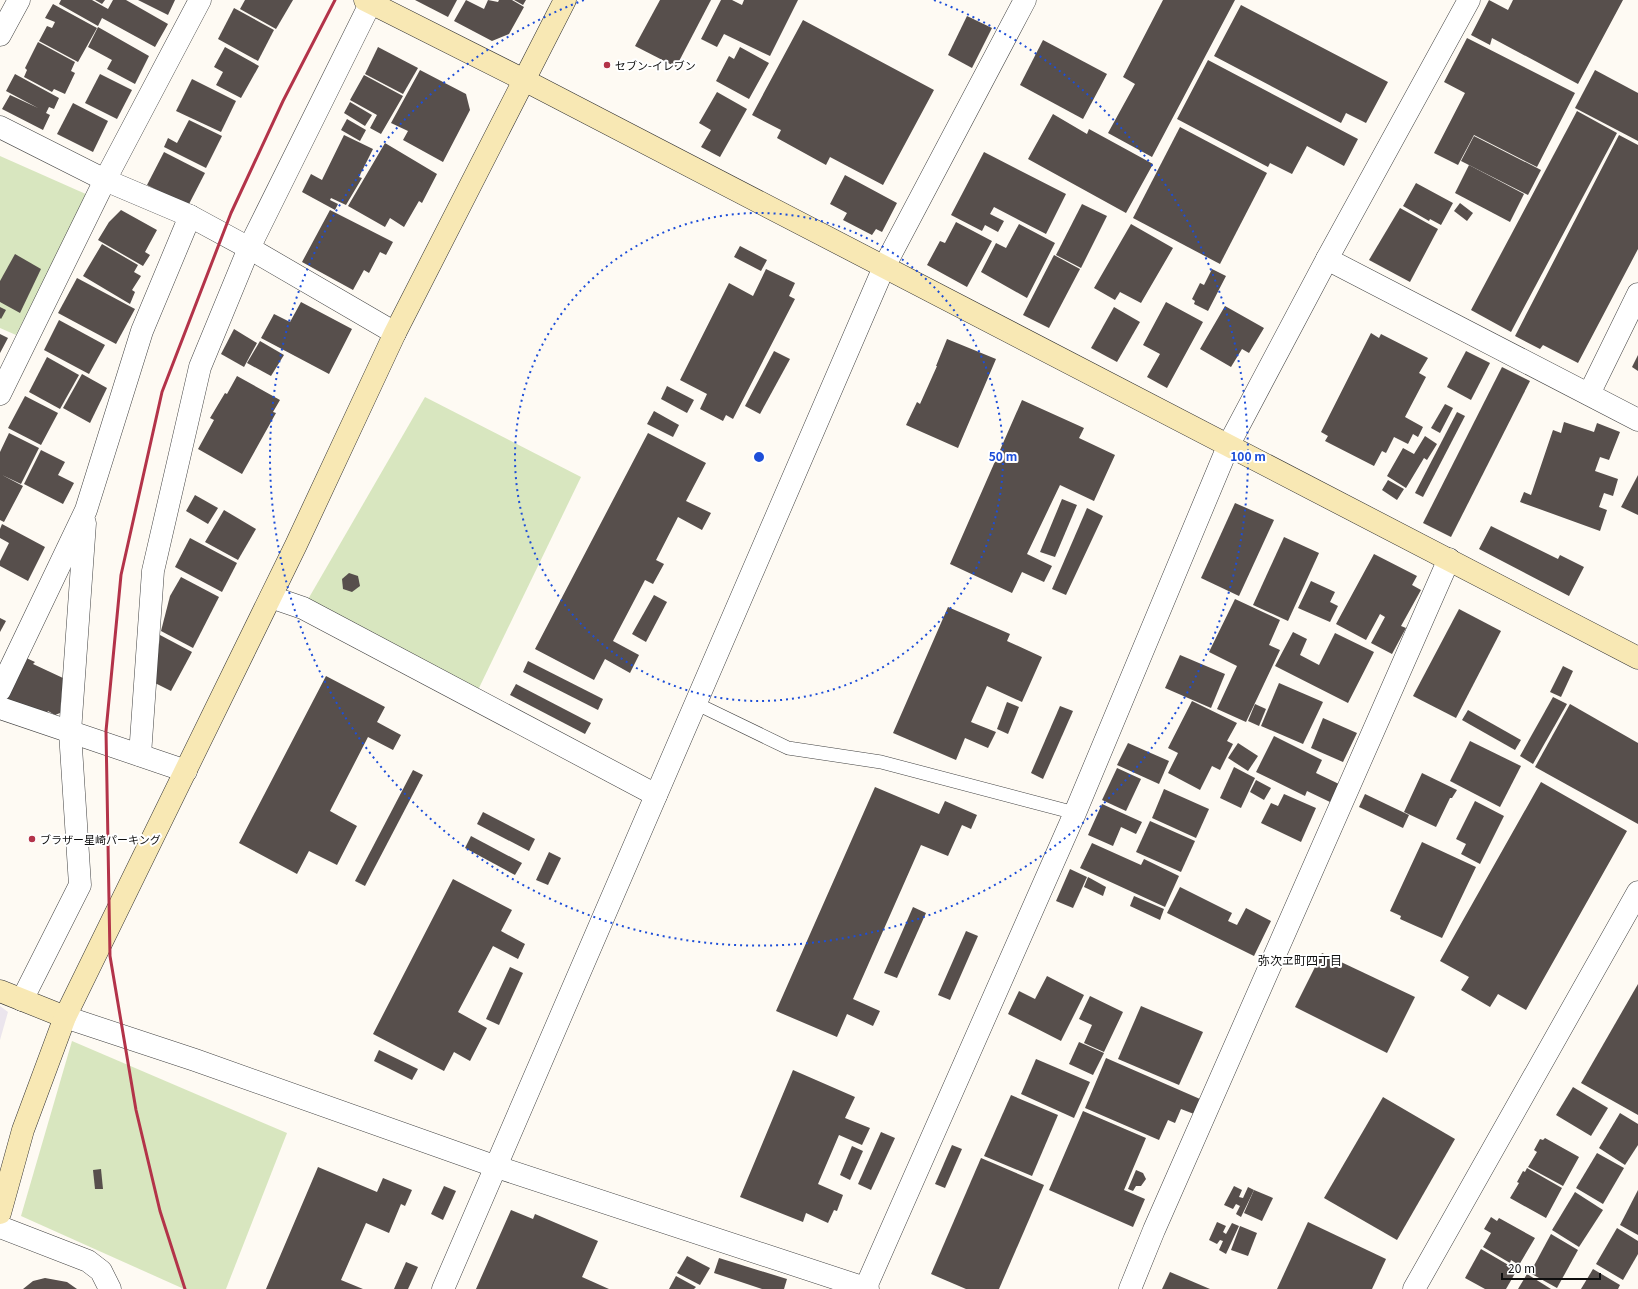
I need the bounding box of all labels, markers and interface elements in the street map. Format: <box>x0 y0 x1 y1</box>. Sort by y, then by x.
place label: セブン-イレブン <box>615 57 696 73</box>
marker: セブン-イレブン <box>602 60 612 70</box>
text: 50 m <box>989 447 1017 464</box>
text: 100 m <box>1230 447 1266 464</box>
centre of rings <box>752 450 766 464</box>
place label: ブラザー星崎パーキング <box>40 831 161 847</box>
marker: ブラザー星崎パーキング <box>27 834 37 844</box>
district label: 弥次ヱ町四丁目 <box>1258 951 1342 968</box>
scale bar <box>1502 1255 1600 1281</box>
text: 20 m <box>1508 1259 1535 1276</box>

